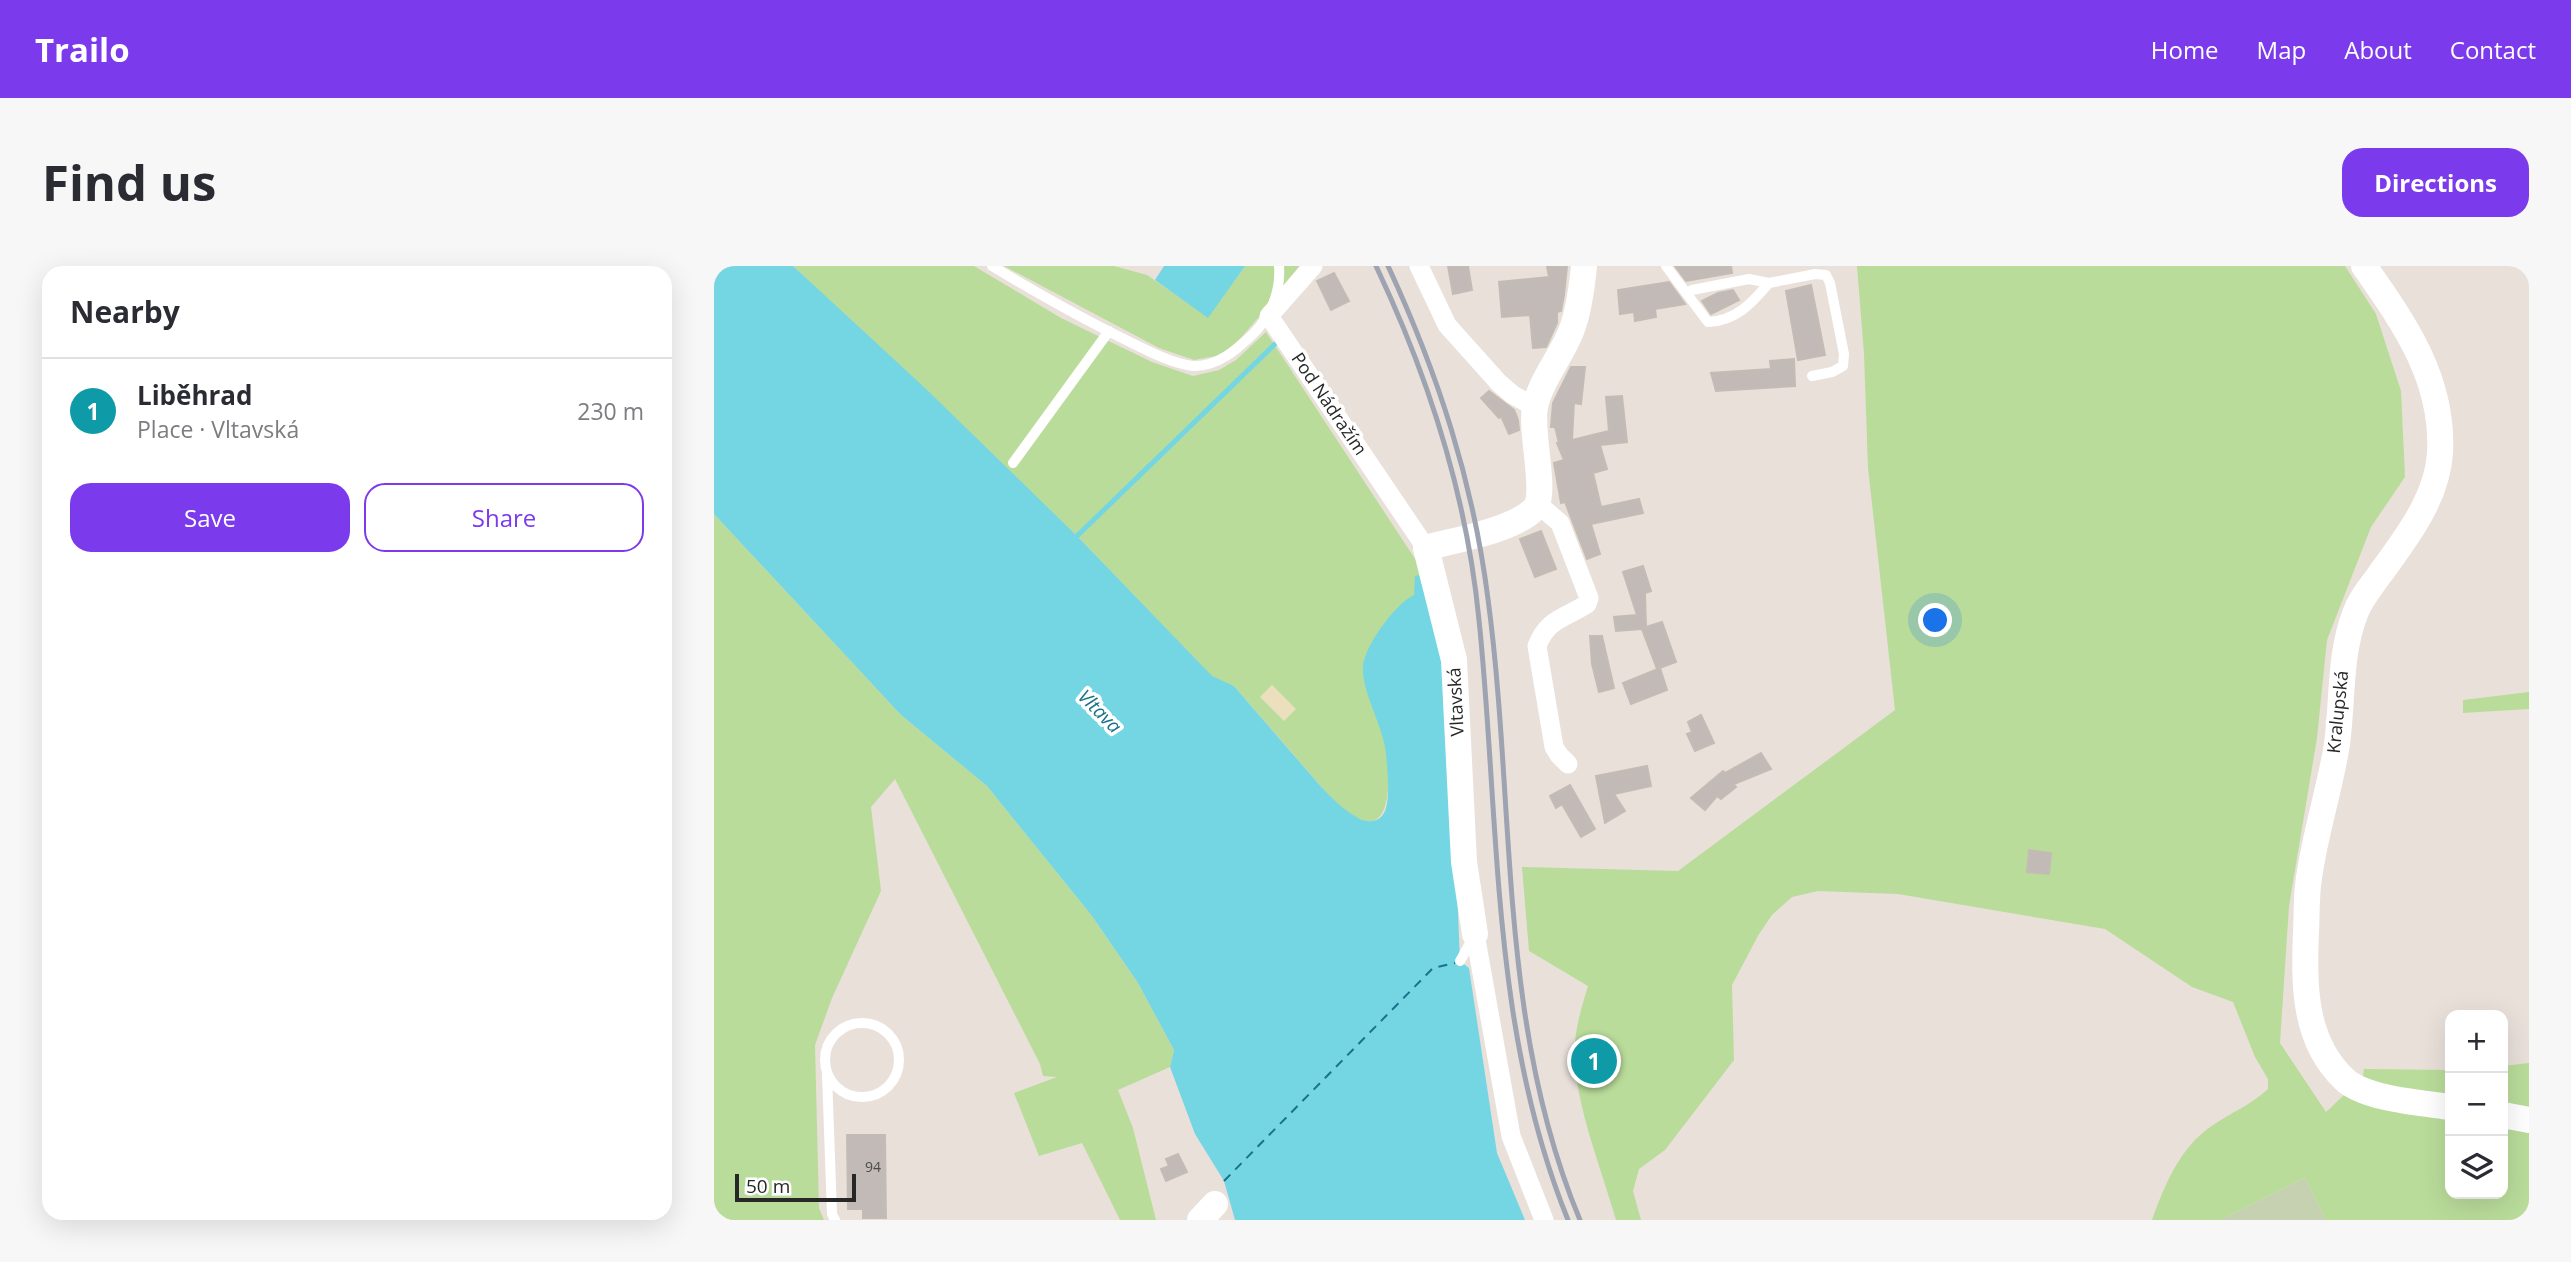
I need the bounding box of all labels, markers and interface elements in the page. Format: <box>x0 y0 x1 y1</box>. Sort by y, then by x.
text: Trailo <box>35 27 130 72</box>
text: Home <box>2151 33 2219 66</box>
text: Map <box>2257 33 2306 66</box>
text: About <box>2344 33 2412 66</box>
text: Contact <box>2450 33 2536 66</box>
button: Directions <box>2342 148 2529 217</box>
text: Find us <box>42 149 216 215</box>
text: Nearby <box>70 291 180 332</box>
street label: Pod Nádražím <box>1287 347 1373 459</box>
text: Liběhrad <box>137 377 253 413</box>
text: 1 <box>86 395 100 427</box>
text: 230 m <box>577 395 644 427</box>
text: Place · Vltavská <box>137 413 299 445</box>
button: Save <box>70 483 350 552</box>
button: Share <box>364 483 644 552</box>
your location <box>1918 603 1952 637</box>
street label: Vltavská <box>1441 667 1469 737</box>
street label: Kralupská <box>2321 669 2353 754</box>
water label: Vltava <box>1073 684 1128 739</box>
map controls <box>2445 1010 2508 1199</box>
button: + <box>2445 1010 2508 1073</box>
pin: 1 <box>1571 1035 1617 1087</box>
button: − <box>2445 1073 2508 1136</box>
button: layers <box>2445 1136 2508 1199</box>
house number: 94 <box>865 1157 881 1176</box>
scale bar <box>735 1171 856 1203</box>
text: 50 m <box>746 1173 790 1199</box>

